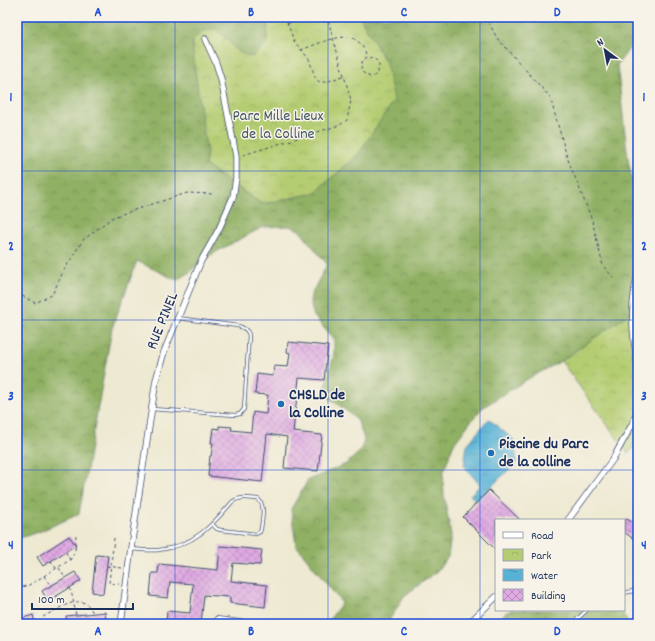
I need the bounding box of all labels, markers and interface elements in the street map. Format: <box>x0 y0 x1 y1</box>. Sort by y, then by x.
text: A <box>94 4 102 23</box>
text: B <box>248 4 254 23</box>
text: C <box>401 4 408 23</box>
text: D <box>554 4 561 23</box>
north arrow <box>585 30 625 70</box>
text: N <box>594 35 608 51</box>
text: 1 <box>10 89 13 108</box>
text: 1 <box>643 89 646 108</box>
park label: Parc Mille Lieux de la Colline <box>233 105 323 146</box>
text: 2 <box>8 238 14 257</box>
text: 2 <box>641 238 647 257</box>
street label: RUE PINEL <box>141 288 185 353</box>
place label: CHSLD de la Colline <box>289 384 345 425</box>
text: 3 <box>8 388 14 407</box>
text: 3 <box>641 388 647 407</box>
marker: CHSLD de la Colline <box>276 399 286 409</box>
place label: Piscine du Parc de la colline <box>499 433 589 474</box>
marker: Piscine du Parc de la colline <box>486 448 496 458</box>
legend <box>495 519 625 611</box>
text: Road <box>531 528 553 545</box>
text: 4 <box>8 537 14 556</box>
text: 4 <box>641 537 647 556</box>
text: Park <box>531 548 552 565</box>
text: Water <box>531 568 558 585</box>
scale bar <box>32 585 133 611</box>
text: Building <box>531 588 566 605</box>
text: 100 m <box>38 592 65 609</box>
text: A <box>94 623 102 641</box>
text: B <box>248 623 254 641</box>
text: C <box>401 623 408 641</box>
text: D <box>554 623 561 641</box>

